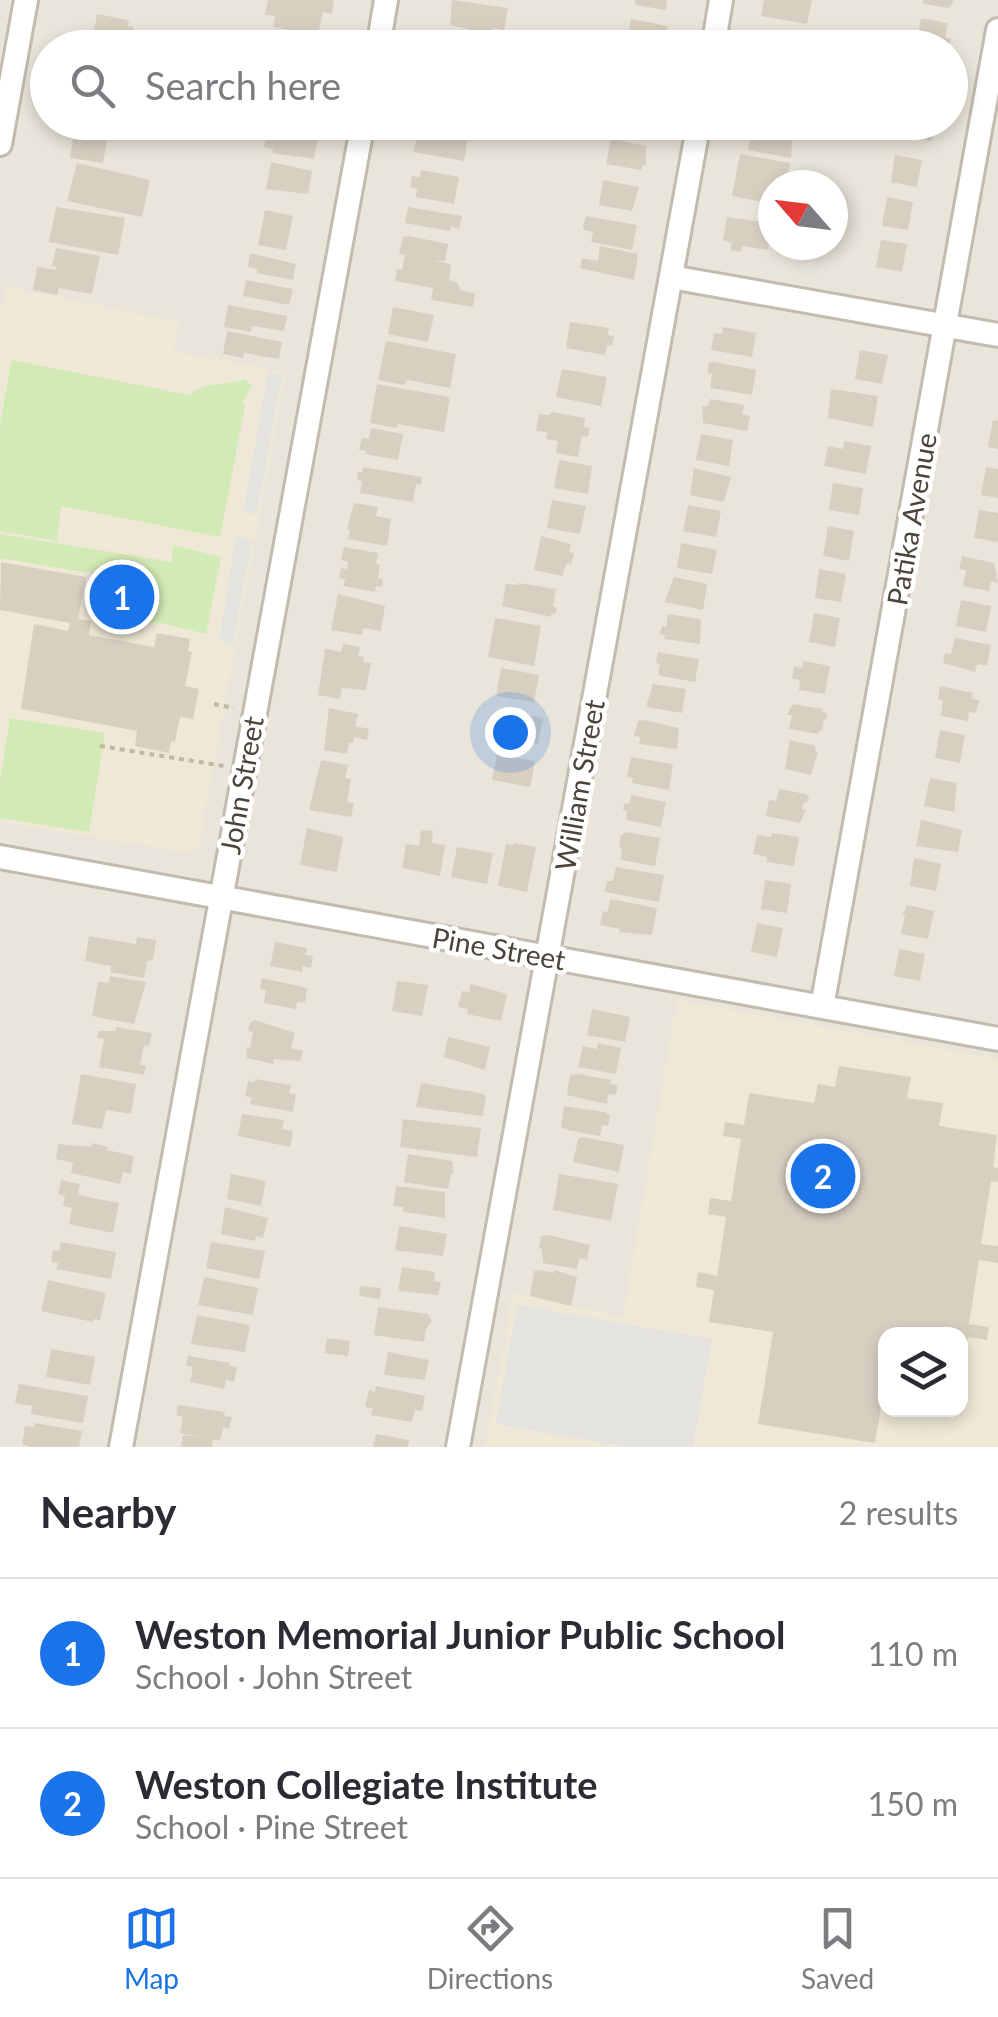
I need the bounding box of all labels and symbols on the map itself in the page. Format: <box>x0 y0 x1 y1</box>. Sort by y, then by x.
north arrow <box>758 170 848 260</box>
street label: Patika Avenue <box>879 430 943 608</box>
pin: 1 <box>90 560 154 634</box>
street label: William Street <box>547 697 611 873</box>
your location <box>485 707 536 758</box>
street label: John Street <box>212 713 270 857</box>
street label: Pine Street <box>430 920 568 976</box>
pin: 2 <box>790 1138 856 1214</box>

